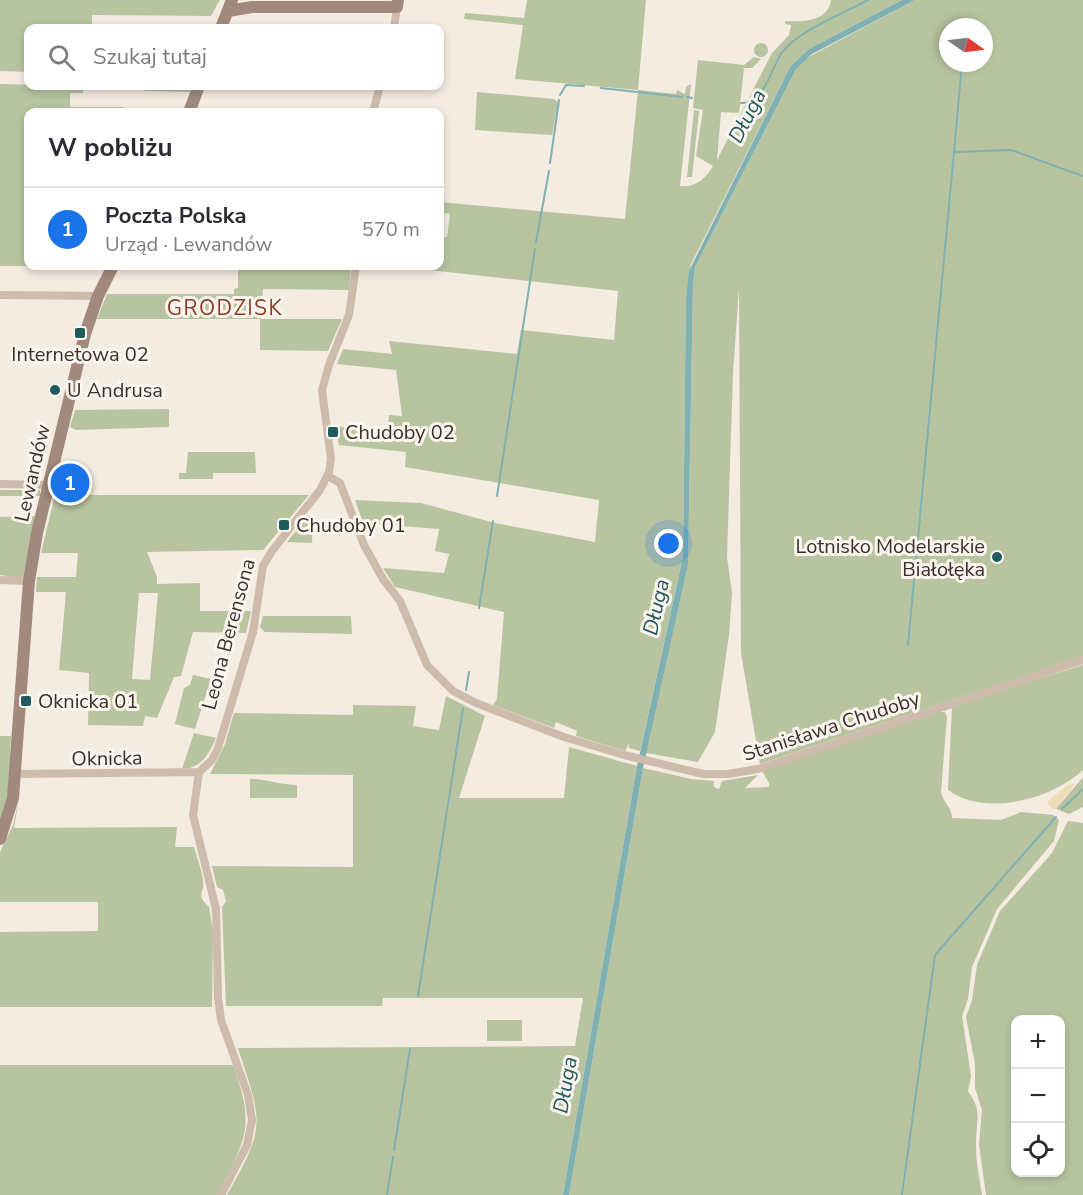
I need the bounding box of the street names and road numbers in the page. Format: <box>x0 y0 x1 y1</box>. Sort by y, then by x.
street label: Lewandów <box>8 422 57 525</box>
street label: Leona Berensona <box>195 556 262 713</box>
street label: Stanisława Chudoby <box>739 685 924 768</box>
street label: Oknicka <box>71 744 143 773</box>

